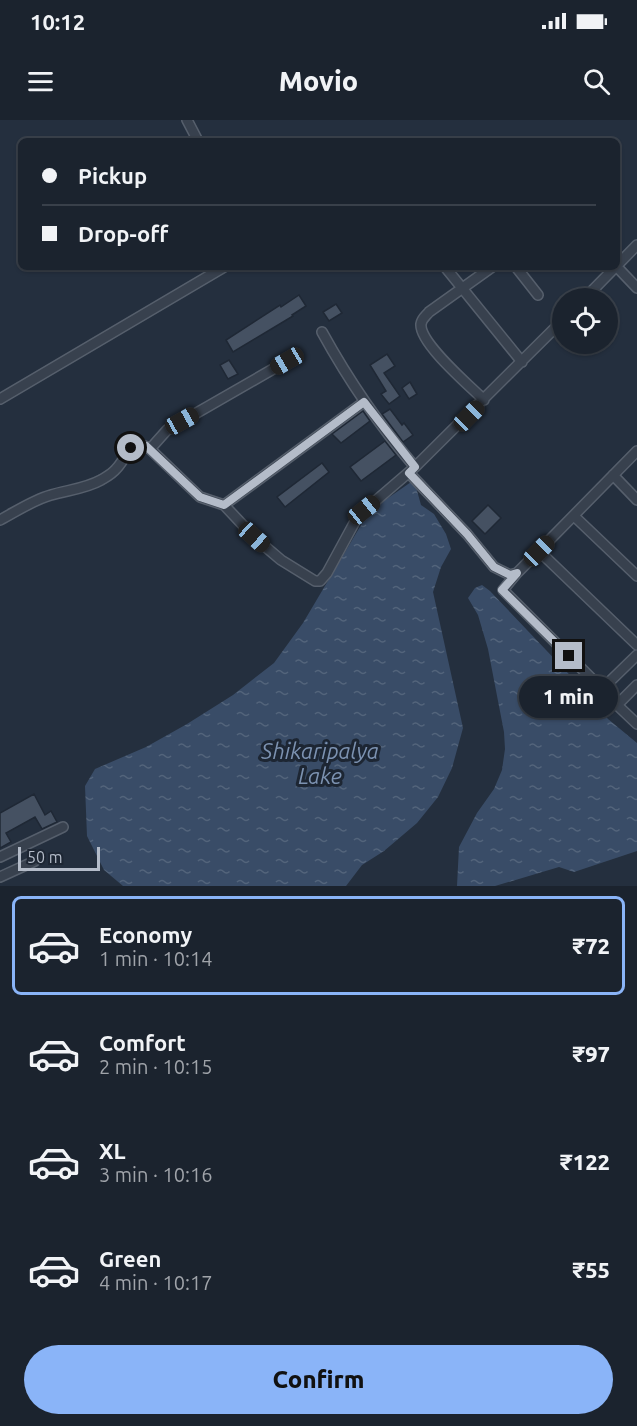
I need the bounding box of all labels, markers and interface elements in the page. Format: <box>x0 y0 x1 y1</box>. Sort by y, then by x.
text: 10:12 <box>30 9 85 34</box>
icon: menu <box>24 65 57 98</box>
icon: search <box>580 65 613 98</box>
text: Movio <box>279 66 358 96</box>
text: Pickup <box>78 163 147 188</box>
text: Drop-off <box>78 221 168 246</box>
map controls <box>552 288 618 354</box>
button: locate <box>552 288 618 354</box>
car <box>267 344 307 378</box>
car <box>450 397 488 435</box>
car <box>162 404 202 438</box>
route start <box>117 434 144 461</box>
car <box>344 492 384 528</box>
car <box>235 518 273 556</box>
car <box>520 532 558 570</box>
route end <box>555 642 582 669</box>
callout: 1 min <box>520 677 618 719</box>
text: 1 min <box>543 685 594 708</box>
water label: Shikaripalya Lake <box>260 738 379 788</box>
scale bar <box>18 844 100 872</box>
text: 50 m <box>27 848 63 866</box>
icon: car <box>27 919 81 973</box>
text: Economy <box>99 922 192 947</box>
text: ₹72 <box>573 933 610 958</box>
text: 1 min · 10:14 <box>99 947 213 970</box>
icon: car <box>27 1027 81 1081</box>
text: Comfort <box>99 1030 186 1055</box>
text: ₹97 <box>573 1041 610 1066</box>
text: 2 min · 10:15 <box>99 1055 213 1078</box>
icon: car <box>27 1135 81 1189</box>
text: XL <box>99 1138 126 1163</box>
text: ₹122 <box>560 1149 610 1174</box>
text: 3 min · 10:16 <box>99 1163 213 1186</box>
icon: car <box>27 1243 81 1297</box>
text: Green <box>99 1246 161 1271</box>
text: ₹55 <box>573 1257 610 1282</box>
text: 4 min · 10:17 <box>99 1271 213 1294</box>
button: Confirm <box>24 1345 613 1414</box>

